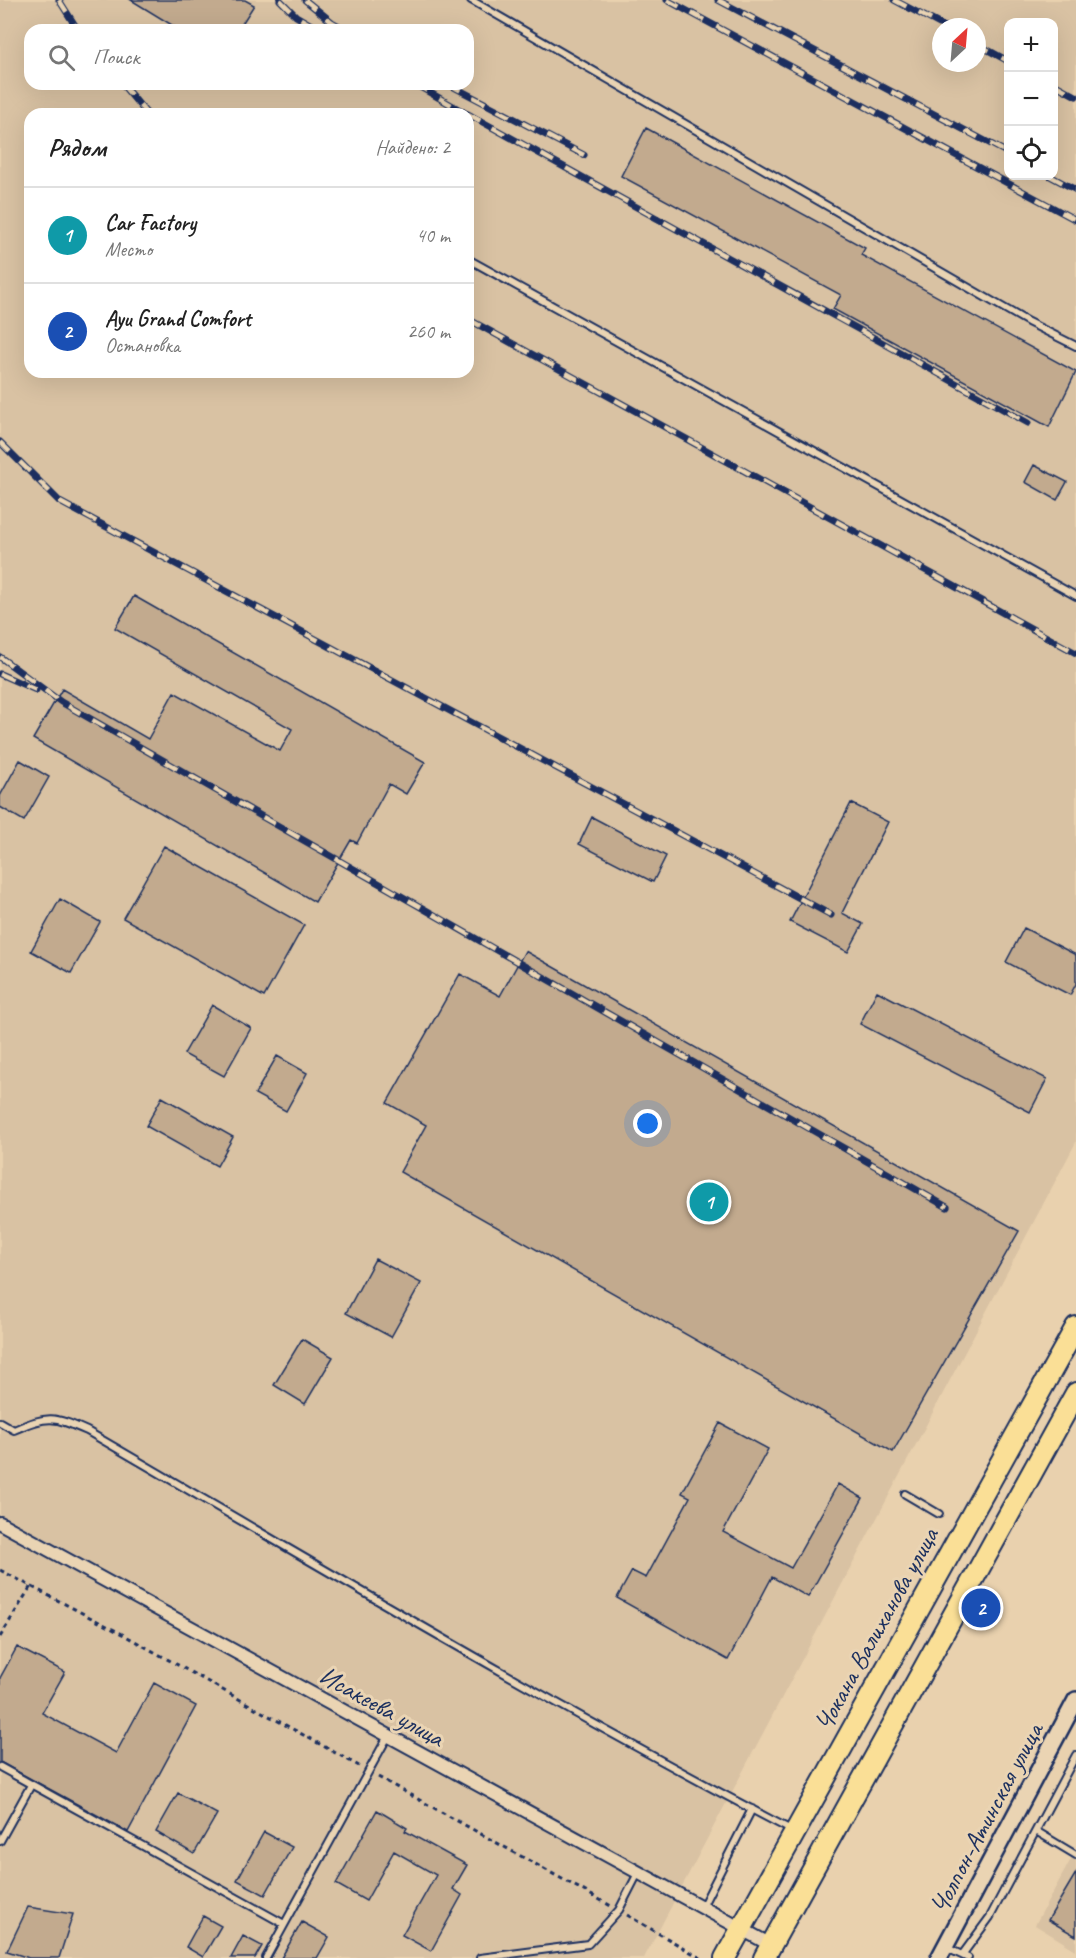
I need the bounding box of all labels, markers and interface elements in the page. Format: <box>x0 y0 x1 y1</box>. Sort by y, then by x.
north arrow <box>932 18 986 72</box>
map controls <box>1004 18 1058 180</box>
button: + <box>1004 18 1058 72</box>
search box <box>24 24 474 90</box>
icon: search <box>45 41 78 74</box>
text: Поиск <box>93 43 139 71</box>
button: − <box>1004 72 1058 126</box>
button: locate <box>1004 126 1058 180</box>
text: Рядом <box>48 131 106 164</box>
text: Найдено: 2 <box>375 135 450 160</box>
text: Car Factory <box>105 209 196 237</box>
text: 1 <box>63 223 72 248</box>
text: 40 m <box>416 223 450 248</box>
text: Место <box>105 237 152 262</box>
text: Ayu Grand Comfort <box>105 305 251 333</box>
text: 2 <box>63 319 72 344</box>
text: 260 m <box>407 319 450 344</box>
text: Остановка <box>105 333 180 358</box>
your location <box>633 1109 662 1138</box>
pin: 1 <box>690 1180 728 1224</box>
street label: Чокана Валиханова улица <box>807 1521 947 1736</box>
pin: 2 <box>962 1586 1000 1630</box>
street label: Исакеева улица <box>314 1659 451 1755</box>
street label: Чолпон-Атинская улица <box>922 1715 1052 1919</box>

